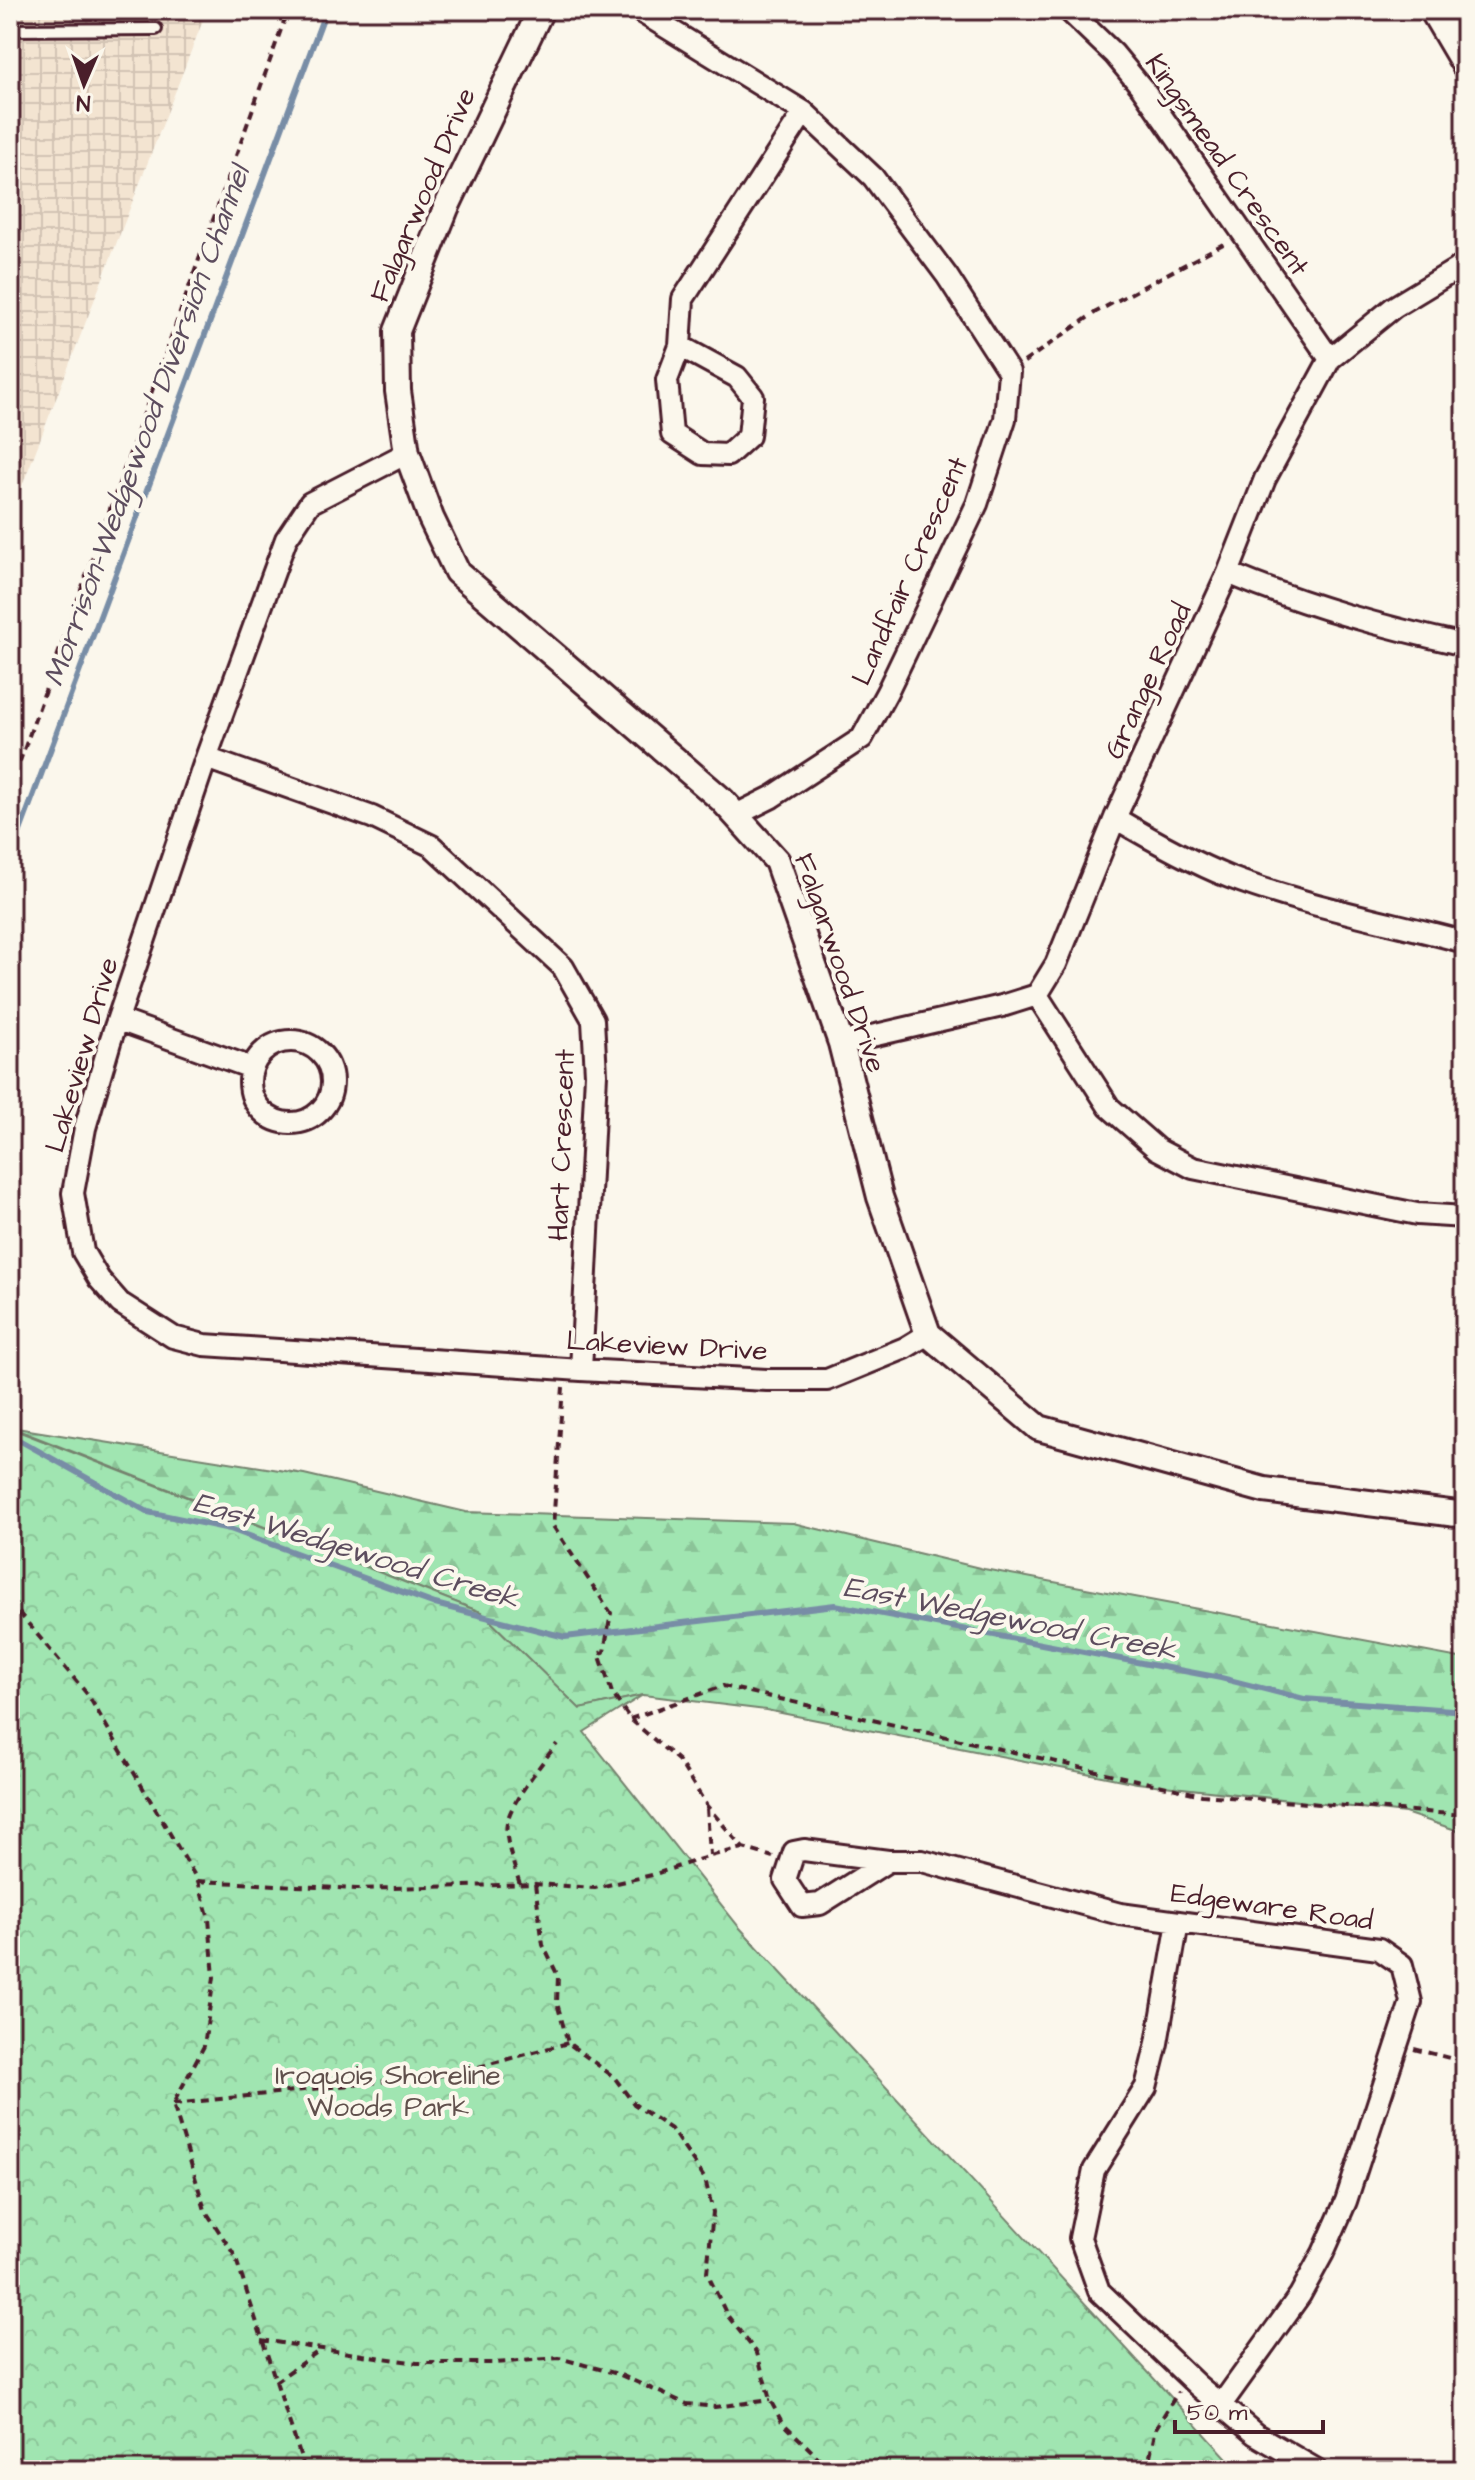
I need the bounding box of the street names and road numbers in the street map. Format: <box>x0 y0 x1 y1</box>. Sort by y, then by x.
street label: Kingsmead Crescent <box>1135 46 1319 285</box>
street label: Falgarwood Drive <box>360 82 487 309</box>
street label: Landfair Crescent <box>842 450 978 691</box>
street label: Grange Road <box>1095 597 1202 766</box>
street label: Falgarwood Drive <box>783 848 896 1078</box>
street label: Lakeview Drive <box>36 953 128 1157</box>
street label: Hart Crescent <box>539 1048 585 1242</box>
street label: Lakeview Drive <box>565 1321 769 1371</box>
street label: Edgeware Road <box>1168 1874 1375 1941</box>

